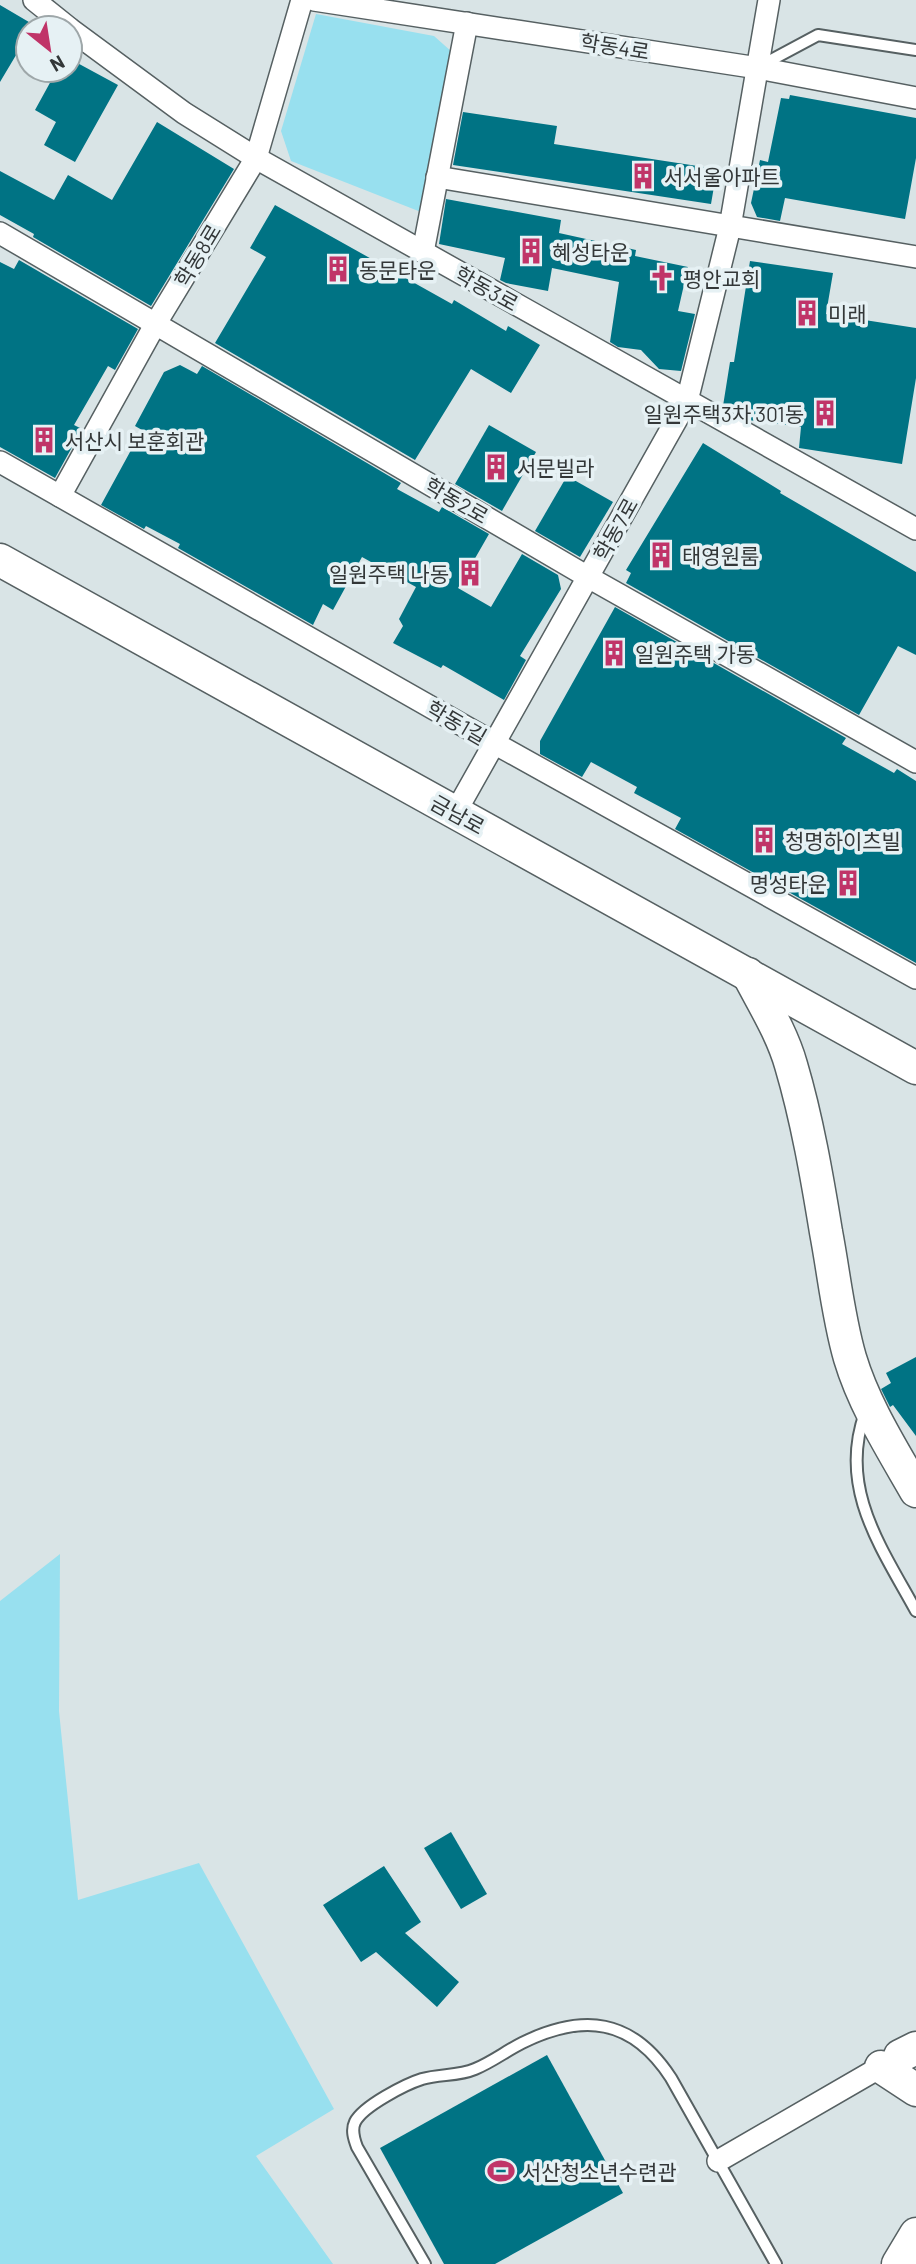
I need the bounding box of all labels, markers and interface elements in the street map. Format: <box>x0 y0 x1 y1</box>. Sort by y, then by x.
north arrow <box>14 14 84 84</box>
street label: 학동4로 <box>579 28 651 64</box>
text: N <box>47 51 69 77</box>
building icon: 서서울아파트 <box>628 161 658 191</box>
place label: 서서울아파트 <box>664 164 780 189</box>
street label: 학동8로 <box>169 219 225 291</box>
building icon: 혜성타운 <box>516 236 546 266</box>
place label: 혜성타운 <box>552 239 629 264</box>
building icon: 동문타운 <box>323 254 353 284</box>
place label: 동문타운 <box>359 257 436 282</box>
street label: 학동3로 <box>451 260 523 316</box>
church icon: 평안교회 <box>647 263 677 293</box>
place label: 평안교회 <box>683 266 760 291</box>
building icon: 미래 <box>792 298 822 328</box>
place label: 미래 <box>828 301 867 326</box>
building icon: 일원주택3차 301동 <box>810 398 840 428</box>
place label: 일원주택3차 301동 <box>644 401 804 426</box>
building icon: 서산시 보훈회관 <box>29 425 59 455</box>
place label: 서산시 보훈회관 <box>65 428 204 453</box>
building icon: 서문빌라 <box>481 452 511 482</box>
place label: 서문빌라 <box>517 455 594 480</box>
street label: 학동2로 <box>421 472 493 528</box>
street label: 학동7로 <box>588 493 642 565</box>
building icon: 태영원룸 <box>646 540 676 570</box>
place label: 태영원룸 <box>682 543 759 568</box>
building icon: 일원주택 나동 <box>455 558 485 588</box>
place label: 일원주택 나동 <box>329 561 449 586</box>
building icon: 일원주택 가동 <box>599 638 629 668</box>
place label: 일원주택 가동 <box>635 641 755 666</box>
street label: 학동1길 <box>422 695 492 749</box>
street label: 금남로 <box>427 789 489 839</box>
building icon: 청명하이츠빌 <box>749 825 779 855</box>
place label: 청명하이츠빌 <box>785 828 901 853</box>
building icon: 명성타운 <box>833 868 863 898</box>
place label: 명성타운 <box>750 871 827 896</box>
sports icon: 서산청소년수련관 <box>486 2156 516 2186</box>
place label: 서산청소년수련관 <box>522 2159 677 2184</box>

